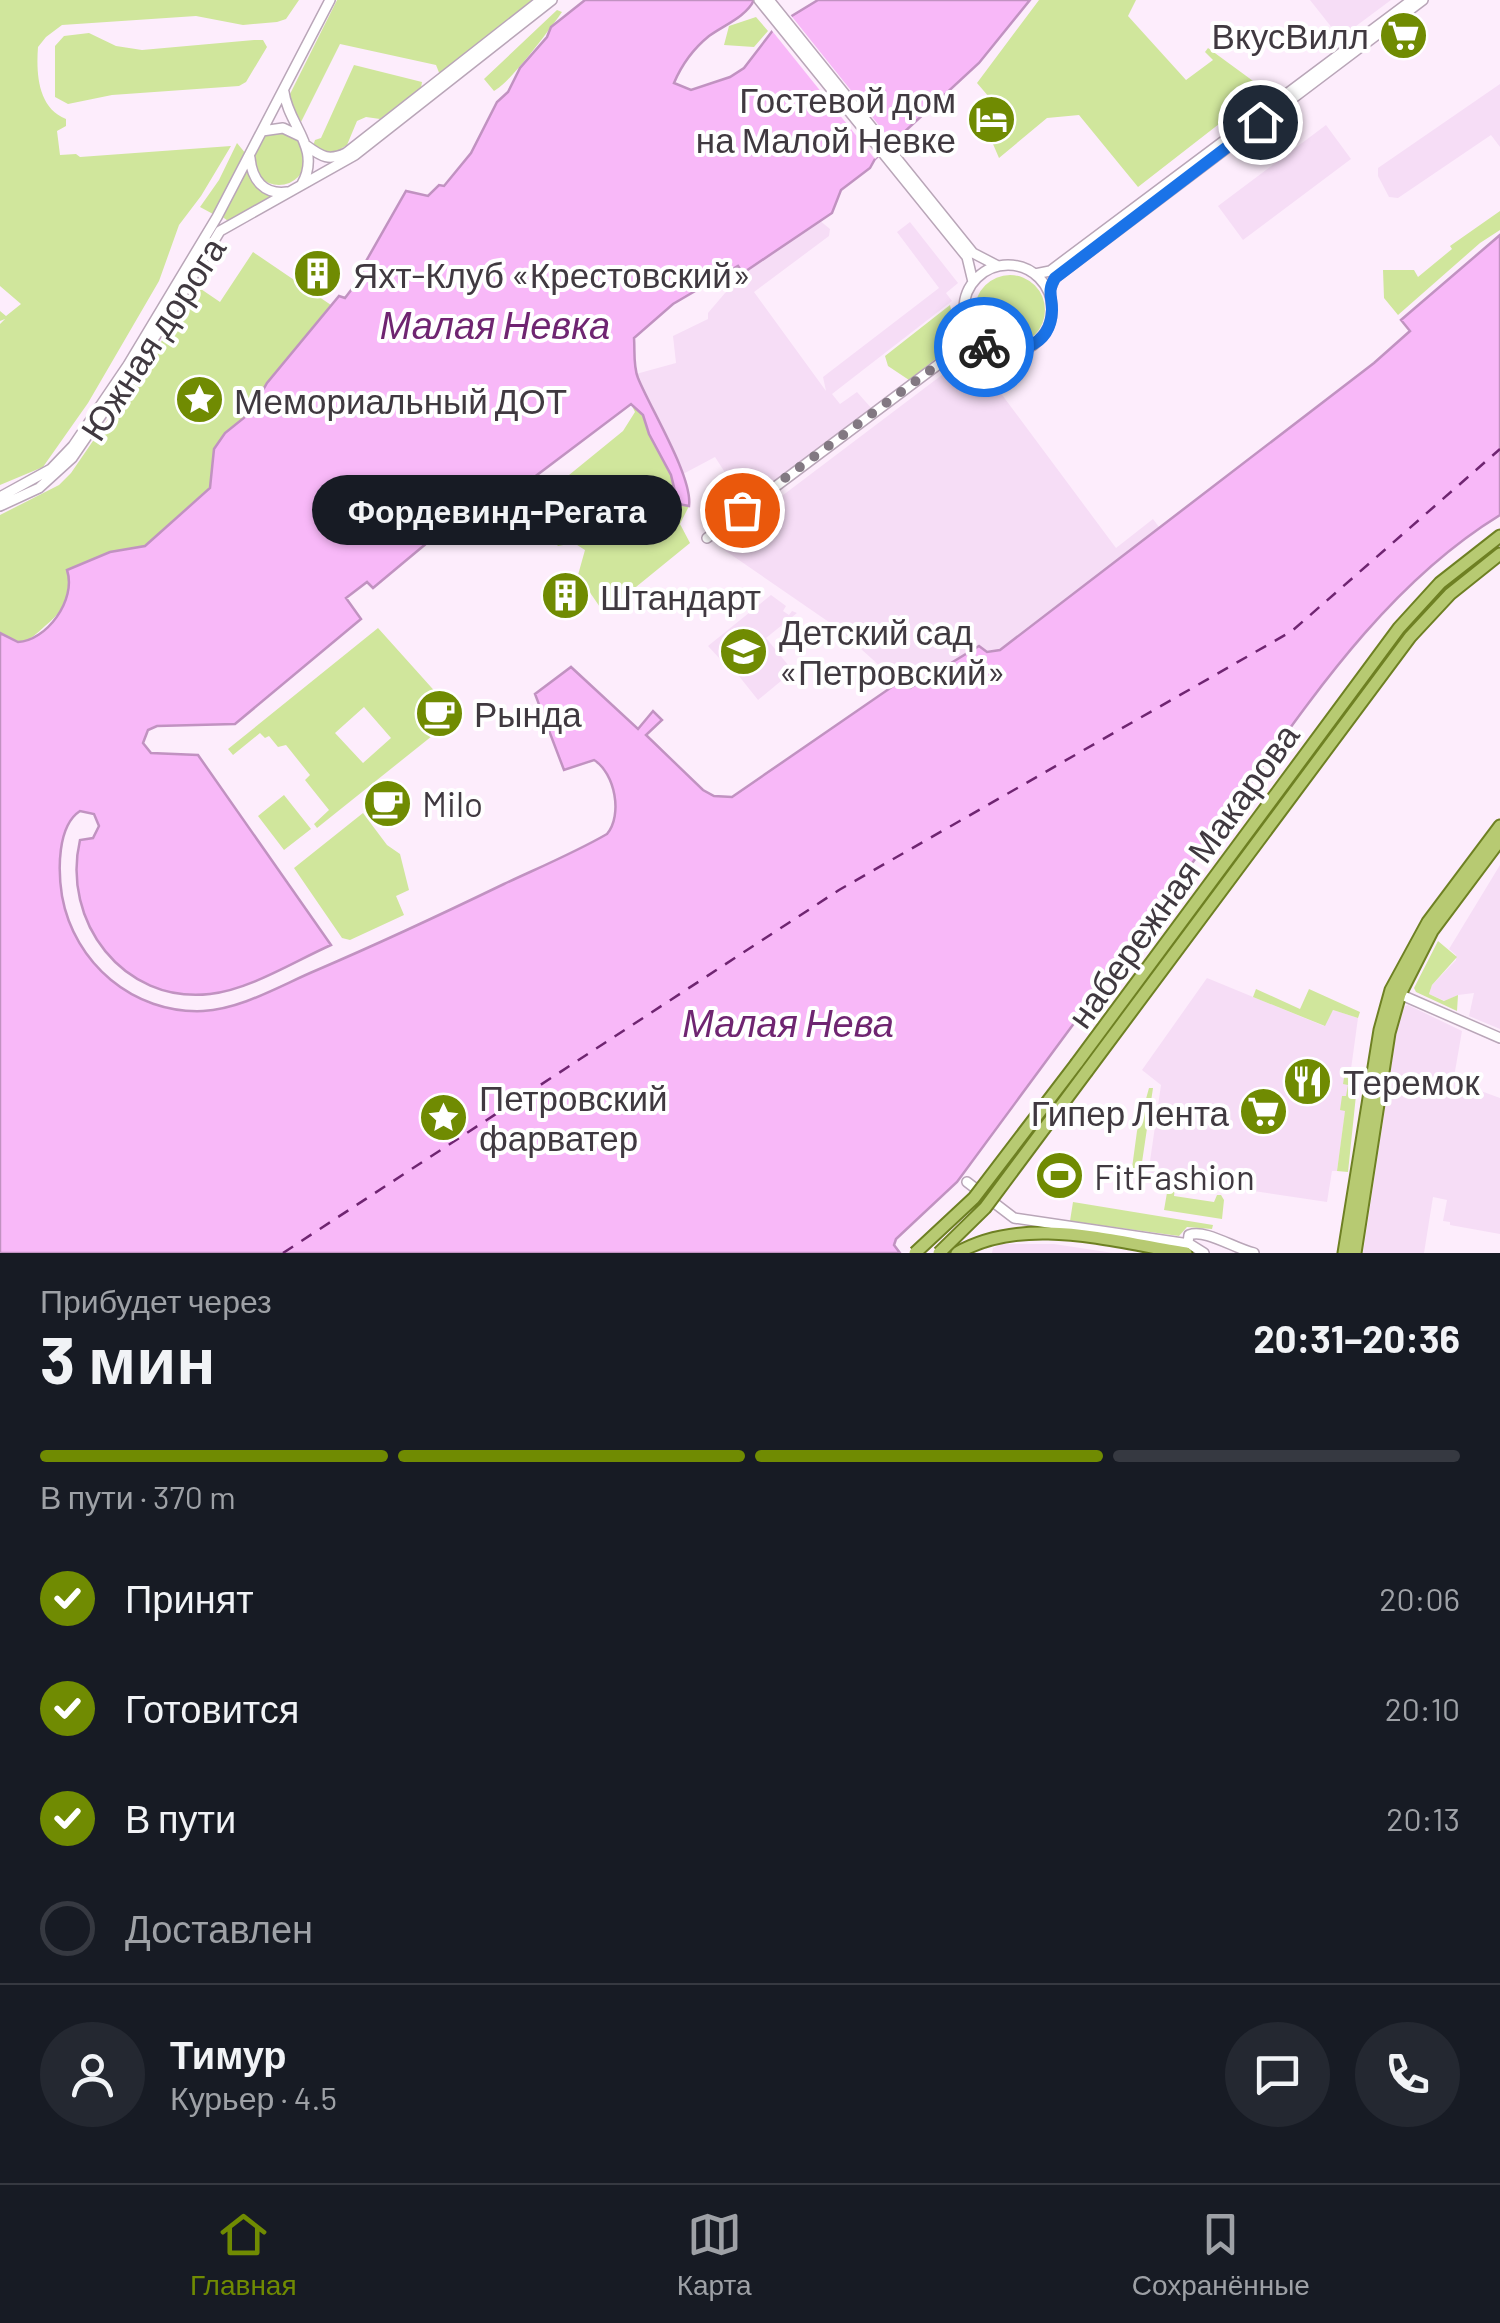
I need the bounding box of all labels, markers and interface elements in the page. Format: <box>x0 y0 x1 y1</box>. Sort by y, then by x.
supermarket icon: ВкусВилл <box>1378 9 1430 61</box>
place label: ВкусВилл <box>1212 14 1369 56</box>
place label: Гостевой дом на Малой Невке <box>696 78 956 160</box>
pin <box>1218 80 1303 165</box>
hotel icon: Гостевой дом на Малой Невке <box>965 93 1017 145</box>
icon: home <box>1233 95 1288 150</box>
street label: Южная дорога <box>71 228 234 447</box>
building icon: Яхт-Клуб «Крестовский» <box>292 248 344 300</box>
place label: Яхт-Клуб «Крестовский» <box>353 253 751 295</box>
courier <box>934 297 1034 397</box>
water label: Малая Невка <box>380 301 610 347</box>
icon: bike <box>957 320 1012 375</box>
place icon: Мемориальный ДОТ <box>173 374 225 426</box>
place label: Мемориальный ДОТ <box>234 379 567 421</box>
pin <box>700 468 785 553</box>
callout: Фордевинд-Регата <box>312 475 682 545</box>
icon: bag <box>715 483 770 538</box>
text: Фордевинд-Регата <box>348 491 646 529</box>
building icon: Штандарт <box>539 570 591 622</box>
place label: Штандарт <box>600 575 761 617</box>
place label: Детский сад «Петровский» <box>779 610 1005 692</box>
school or university icon: Детский сад «Петровский» <box>718 625 770 677</box>
cafe icon: Рында <box>413 687 465 739</box>
place label: Рында <box>474 692 582 734</box>
street label: набережная Макарова <box>1058 714 1307 1035</box>
cafe icon: Milo <box>361 777 413 829</box>
place label: Milo <box>422 782 483 824</box>
water label: Малая Нева <box>682 999 894 1045</box>
restaurant icon: Теремок <box>1282 1055 1334 1107</box>
place label: Теремок <box>1343 1060 1480 1102</box>
place label: Петровский фарватер <box>479 1076 668 1158</box>
supermarket icon: Гипер Лента <box>1238 1086 1290 1138</box>
place icon: Петровский фарватер <box>418 1091 470 1143</box>
place label: Гипер Лента <box>1031 1091 1230 1133</box>
sports icon: FitFashion <box>1033 1150 1085 1202</box>
place label: FitFashion <box>1094 1155 1255 1197</box>
text: Прибудет через <box>40 1281 272 1319</box>
text: 20:31–20:36 <box>1254 1315 1460 1361</box>
text: 3 мин <box>40 1319 215 1397</box>
text: В пути · 370 m <box>40 1477 236 1515</box>
icon: check <box>40 1571 95 1626</box>
text: Принят <box>125 1575 254 1621</box>
text: 20:06 <box>1379 1579 1460 1617</box>
icon: check <box>40 1681 95 1736</box>
text: Готовится <box>125 1685 299 1731</box>
text: 20:10 <box>1385 1689 1460 1727</box>
icon: check <box>40 1791 95 1846</box>
text: В пути <box>125 1795 236 1841</box>
text: 20:13 <box>1386 1799 1460 1837</box>
text: Доставлен <box>125 1905 313 1951</box>
button: person <box>40 2022 145 2127</box>
button: chat <box>1225 2022 1330 2127</box>
button: phone <box>1355 2022 1460 2127</box>
text: Тимур <box>170 2031 287 2077</box>
text: Курьер · 4.5 <box>170 2078 337 2116</box>
tab: Главная <box>190 2207 297 2302</box>
tab: Карта <box>677 2207 752 2302</box>
tab: Сохранённые <box>1132 2207 1310 2302</box>

